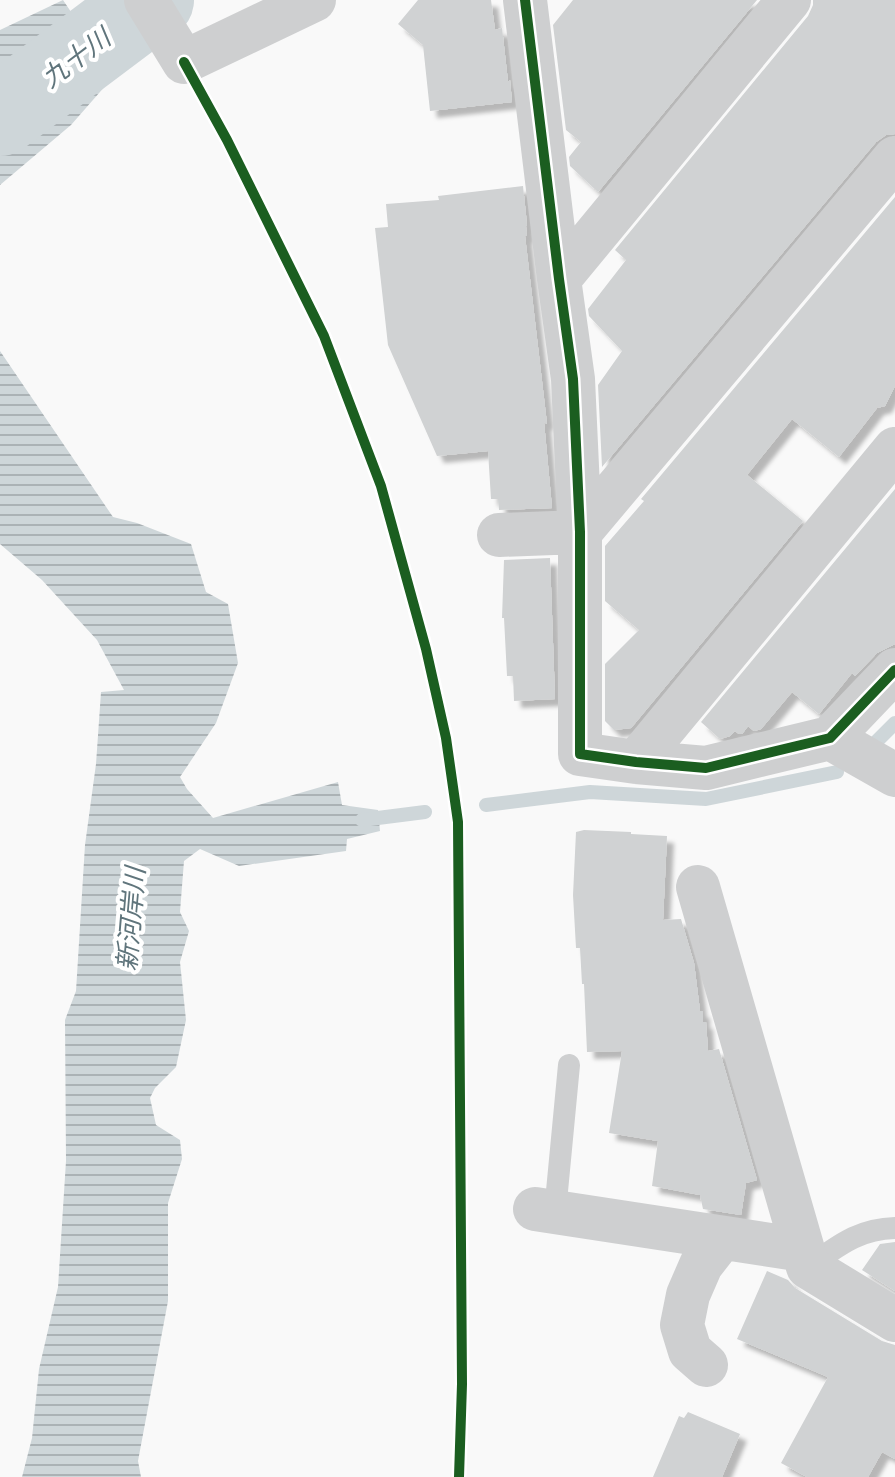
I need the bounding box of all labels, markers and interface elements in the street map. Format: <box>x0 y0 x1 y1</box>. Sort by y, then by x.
water label: 九十川 <box>36 21 119 94</box>
water label: 新河岸川 <box>112 863 152 972</box>

